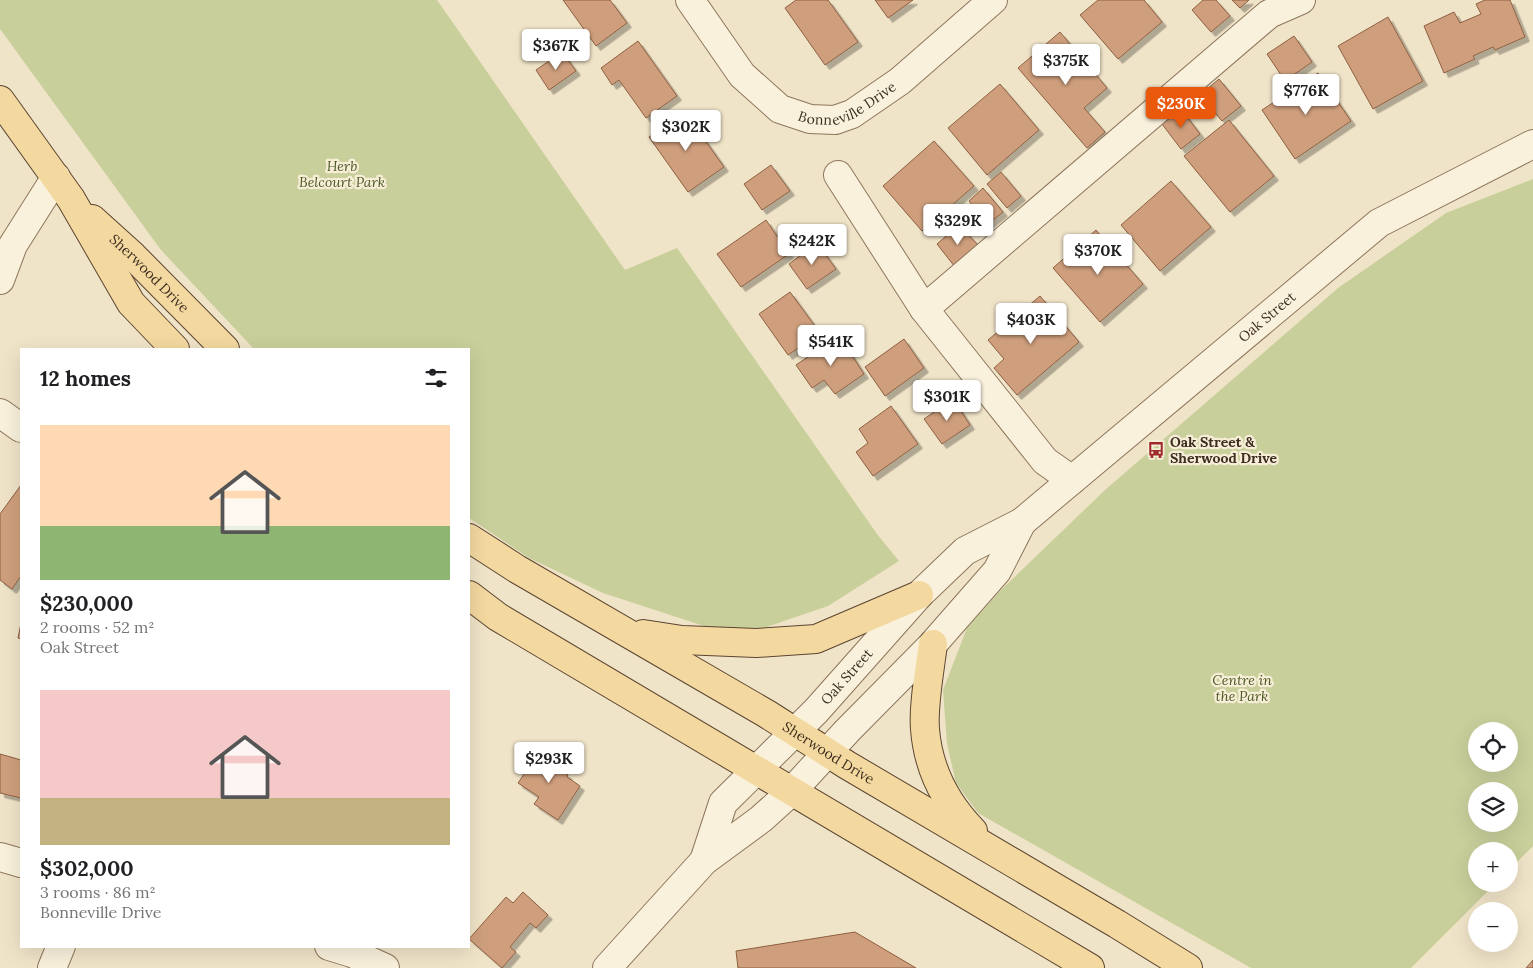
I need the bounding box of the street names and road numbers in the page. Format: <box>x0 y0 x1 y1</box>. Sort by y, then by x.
street label: Bonneville Drive <box>796 77 900 130</box>
street label: Sherwood Drive <box>106 230 193 317</box>
street label: Oak Street <box>1235 287 1300 346</box>
street label: Oak Street <box>817 644 877 708</box>
street label: Sherwood Drive <box>779 717 878 788</box>

